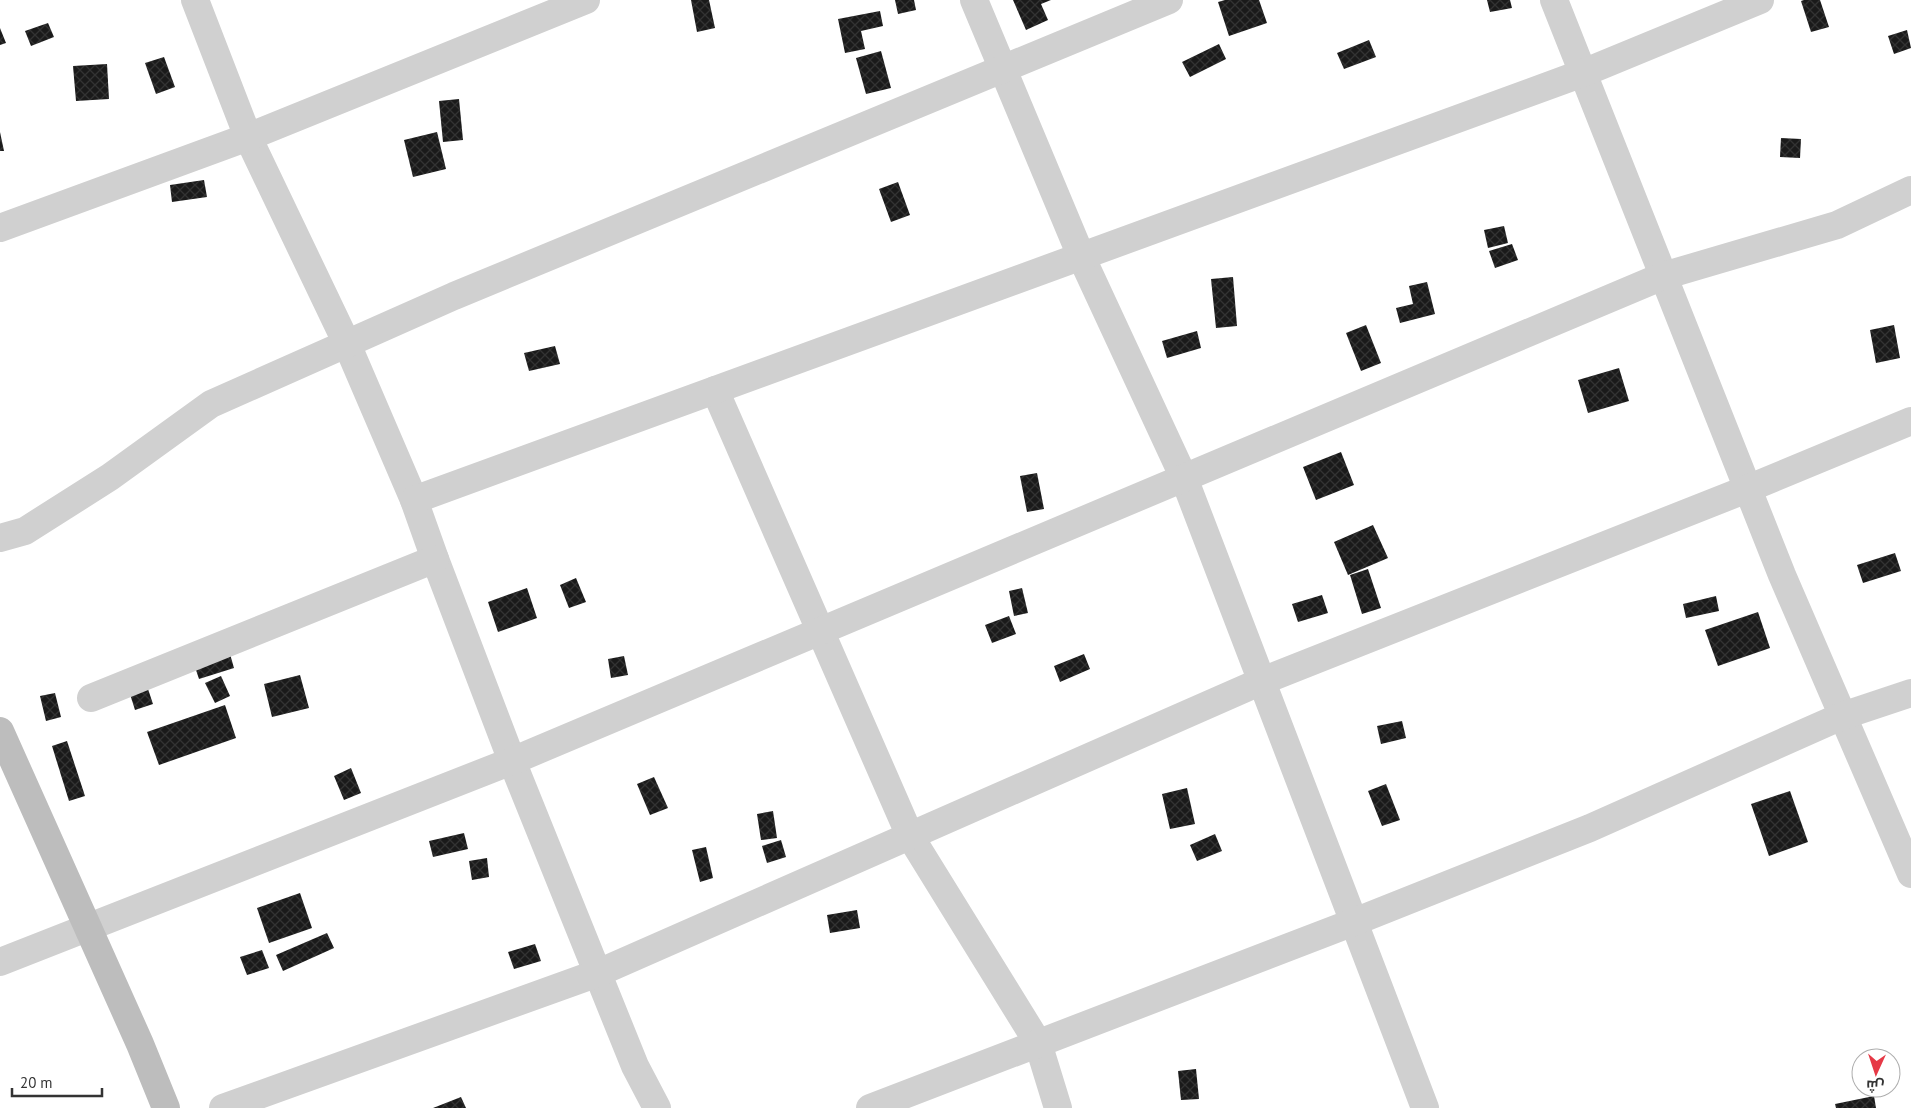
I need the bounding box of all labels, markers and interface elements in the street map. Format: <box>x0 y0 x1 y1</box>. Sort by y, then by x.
north arrow <box>1851 1048 1901 1098</box>
scale bar <box>12 1066 102 1098</box>
text: 20 m <box>20 1073 53 1092</box>
text: ش <box>1866 1077 1885 1095</box>

